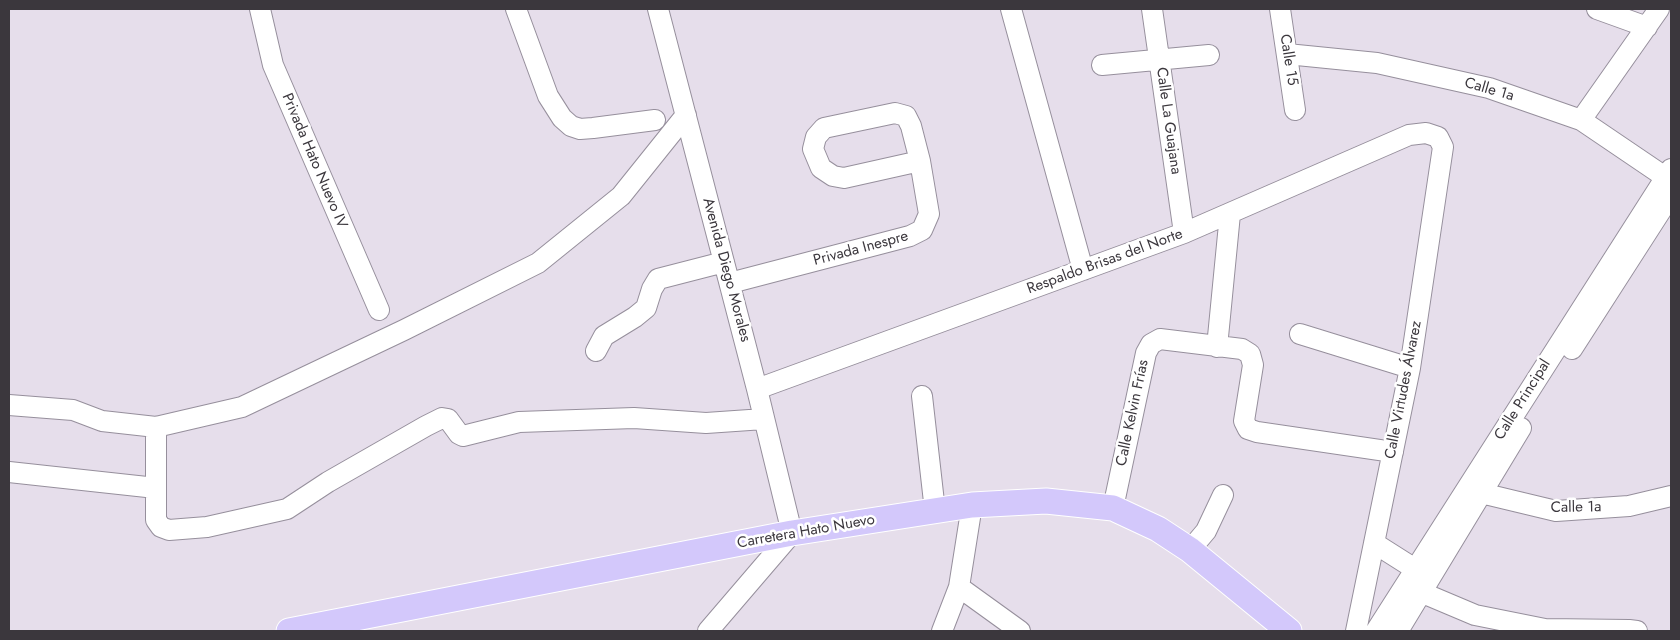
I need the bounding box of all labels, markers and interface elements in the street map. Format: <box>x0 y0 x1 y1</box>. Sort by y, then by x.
street label: Calle 15 <box>1275 33 1301 87</box>
street label: Calle La Guajana <box>1152 66 1184 176</box>
street label: Calle 1a <box>1462 74 1516 106</box>
street label: Privada Hato Nuevo IV <box>277 91 351 231</box>
street label: Avenida Diego Morales <box>698 196 754 344</box>
street label: Respaldo Brisas del Norte <box>1025 225 1185 299</box>
street label: Privada Inespre <box>812 228 910 270</box>
street label: Calle Virtudes Álvarez <box>1382 319 1426 461</box>
street label: Calle Principal <box>1491 356 1555 444</box>
street label: Calle Kelvin Frías <box>1113 358 1153 468</box>
street label: Calle 1a <box>1551 499 1601 517</box>
street label: Carretera Hato Nuevo <box>736 511 876 553</box>

